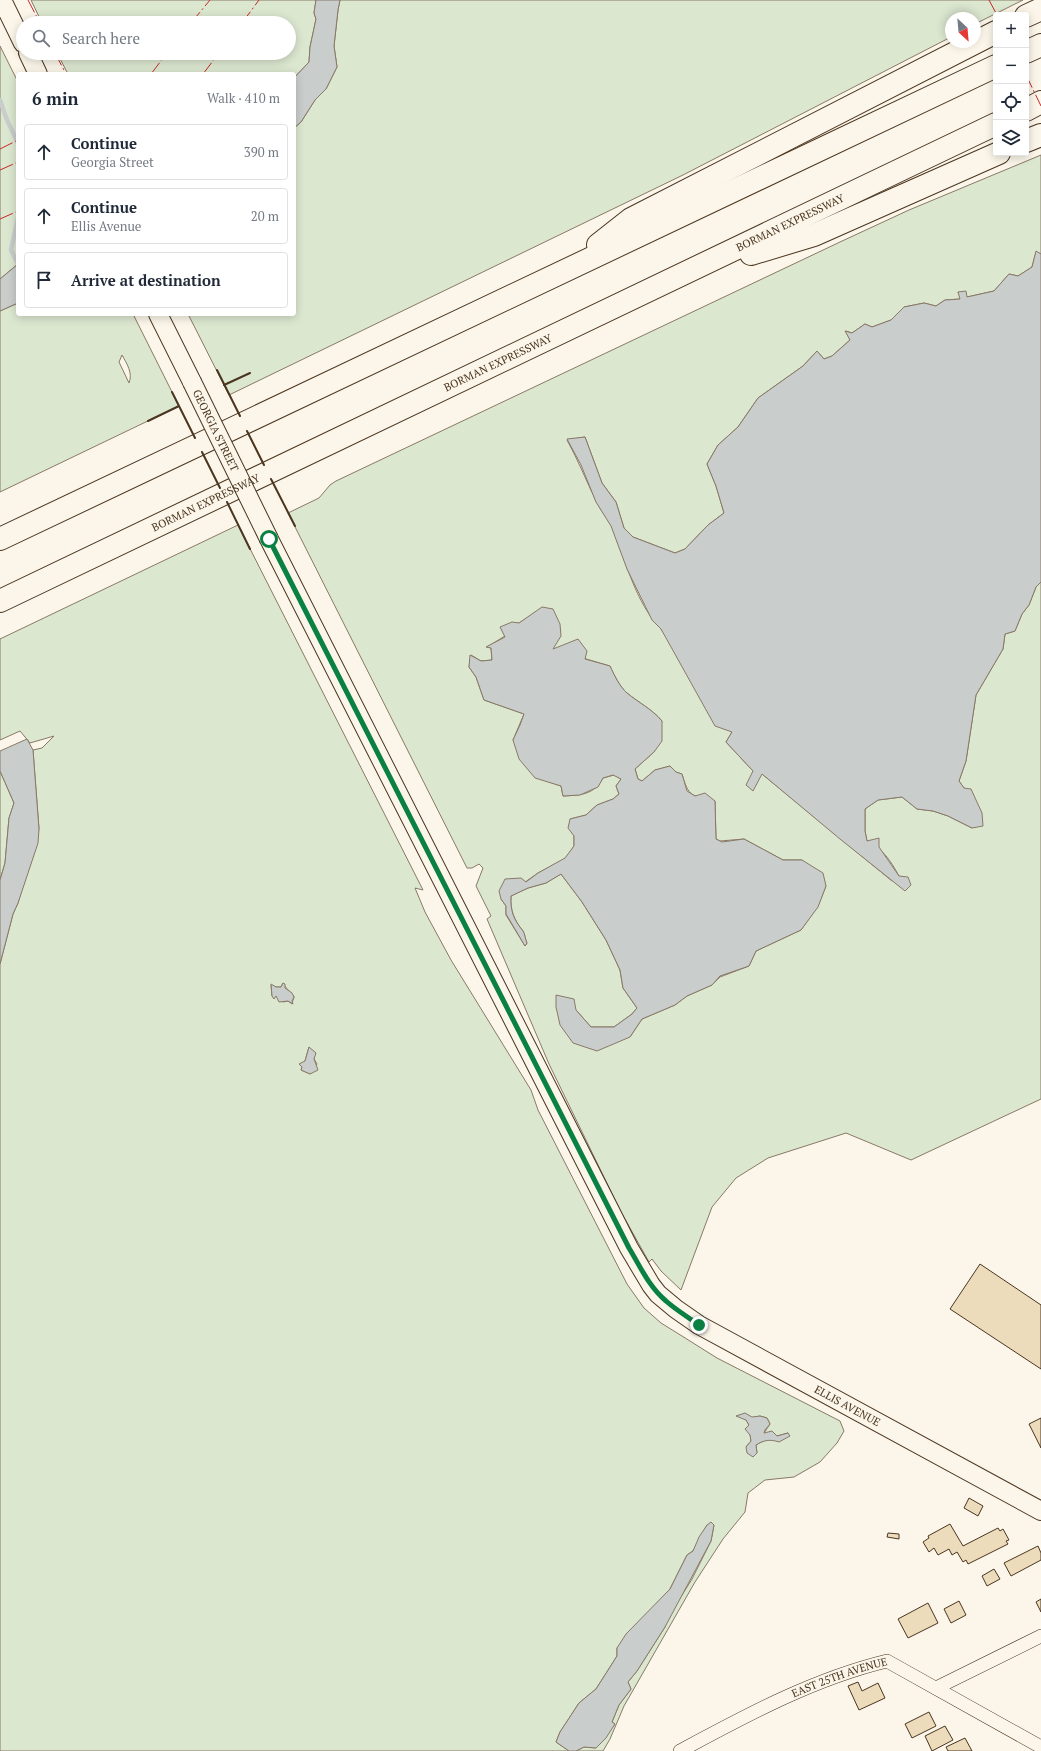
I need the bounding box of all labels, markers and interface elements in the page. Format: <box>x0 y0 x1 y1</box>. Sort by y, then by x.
north arrow <box>945 12 981 48</box>
map controls <box>993 12 1029 156</box>
button: + <box>993 12 1029 48</box>
search box <box>16 16 296 60</box>
icon: search <box>30 27 52 49</box>
text: Search here <box>62 28 140 48</box>
button: − <box>993 48 1029 84</box>
button: locate <box>993 84 1029 120</box>
text: 6 min <box>32 87 79 110</box>
text: Walk · 410 m <box>207 89 280 107</box>
button: layers <box>993 120 1029 156</box>
text: Continue <box>71 133 137 153</box>
icon: ahead <box>33 141 55 163</box>
text: 390 m <box>244 143 279 161</box>
text: Georgia Street <box>71 153 154 171</box>
street label: BORMAN EXPRESSWAY <box>734 190 847 254</box>
text: Continue <box>71 197 137 217</box>
icon: ahead <box>33 205 55 227</box>
text: 20 m <box>251 207 279 225</box>
text: Ellis Avenue <box>71 217 141 235</box>
icon: arrive <box>33 269 55 291</box>
text: Arrive at destination <box>71 270 221 290</box>
street label: BORMAN EXPRESSWAY <box>442 330 555 394</box>
street label: GEORGIA STREET <box>190 387 242 474</box>
street label: BORMAN EXPRESSWAY <box>149 470 263 534</box>
route start <box>260 530 278 548</box>
route end <box>690 1316 708 1334</box>
street label: ELLIS AVENUE <box>812 1382 883 1429</box>
street label: EAST 25TH AVENUE <box>789 1654 889 1701</box>

